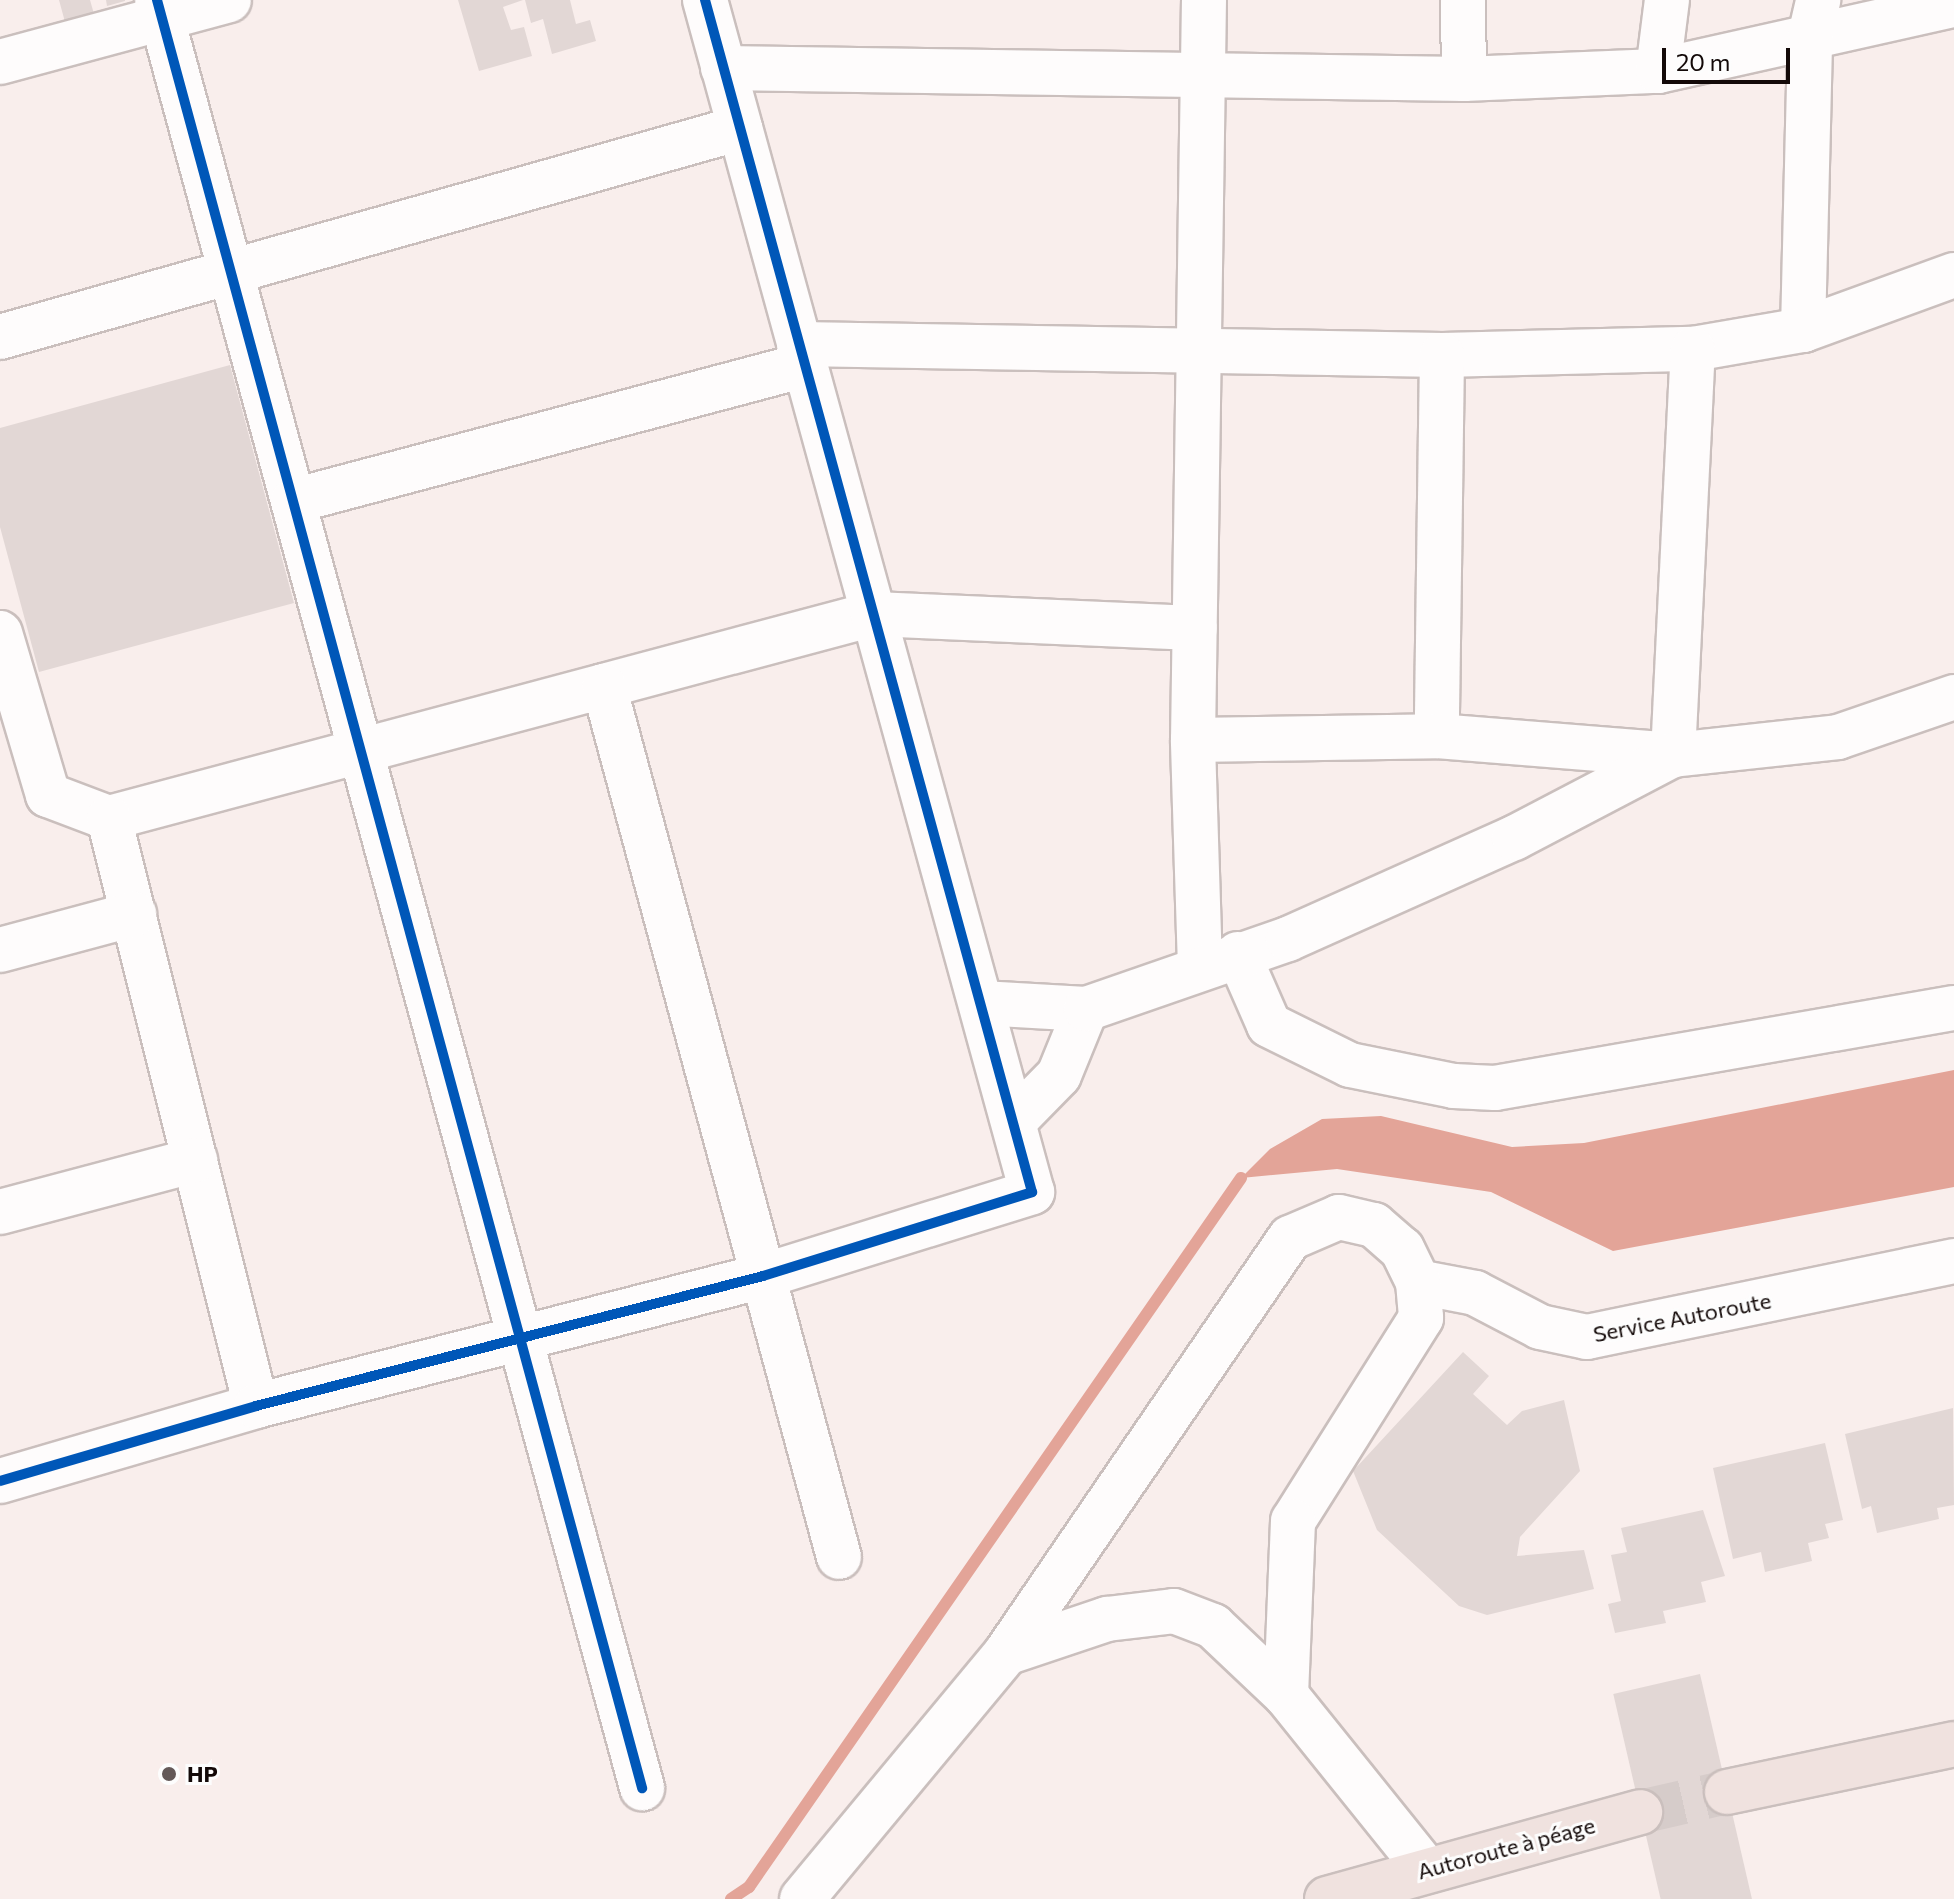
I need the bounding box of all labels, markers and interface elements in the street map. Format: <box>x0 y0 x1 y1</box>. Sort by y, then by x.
scale bar <box>1666 32 1794 82</box>
text: 20 m <box>1676 47 1730 76</box>
street label: Service Autoroute <box>1591 1287 1773 1347</box>
place label: HP <box>187 1761 218 1787</box>
marker: HP <box>158 1763 180 1785</box>
street label: Autoroute à péage <box>1414 1812 1598 1884</box>

